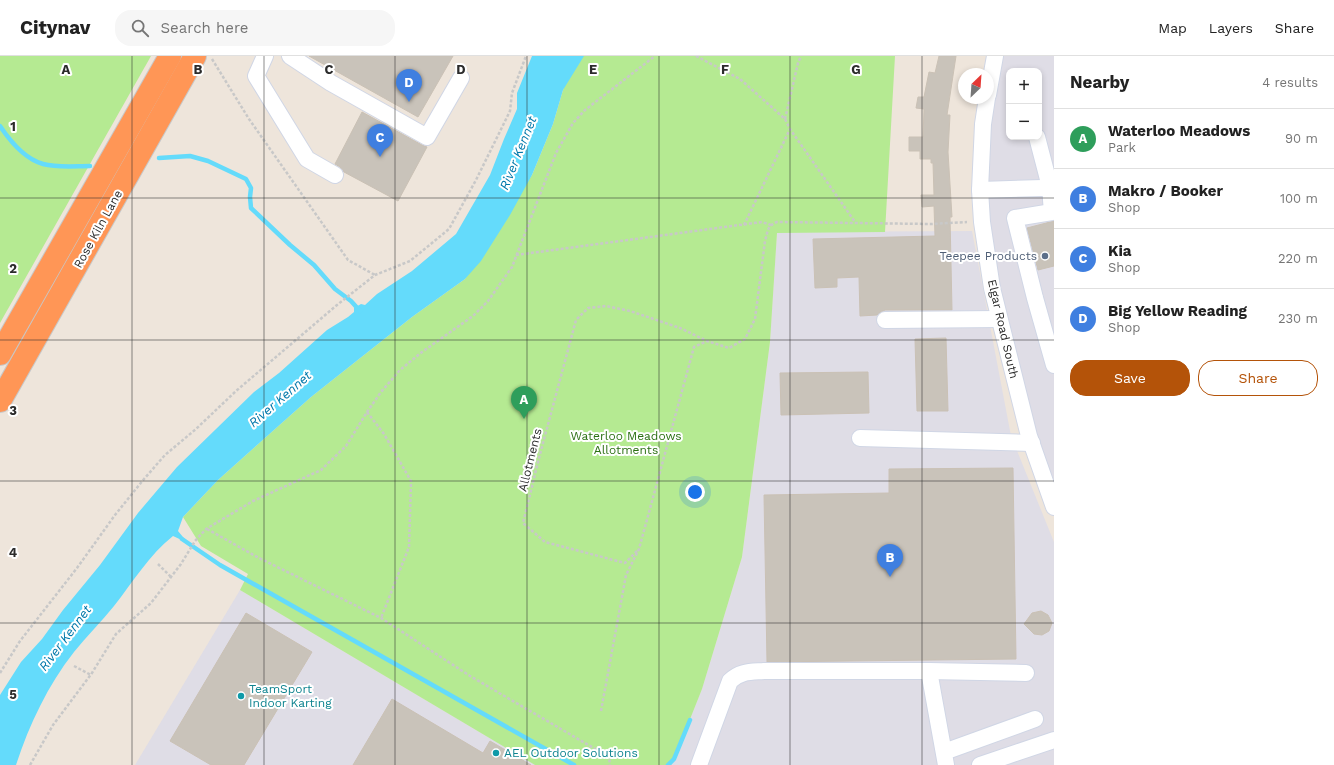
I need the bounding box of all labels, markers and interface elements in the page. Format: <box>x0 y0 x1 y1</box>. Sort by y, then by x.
search box <box>115 10 395 46</box>
text: Citynav <box>20 16 91 39</box>
icon: search <box>129 17 151 39</box>
text: Search here <box>161 19 248 37</box>
text: Map <box>1158 20 1187 36</box>
text: Layers <box>1209 20 1253 36</box>
text: Share <box>1275 20 1314 36</box>
text: A <box>62 62 71 77</box>
text: B <box>194 62 203 77</box>
text: C <box>325 62 334 77</box>
text: D <box>456 62 466 77</box>
text: E <box>589 62 597 77</box>
text: F <box>721 62 729 77</box>
text: G <box>851 62 861 77</box>
north arrow <box>958 68 994 104</box>
map controls <box>1006 68 1042 140</box>
button: + <box>1006 68 1042 104</box>
pin: D <box>396 69 422 102</box>
text: Nearby <box>1070 72 1129 92</box>
text: 4 results <box>1262 75 1318 90</box>
button: − <box>1006 104 1042 140</box>
water label: River Kennet <box>496 113 540 192</box>
text: 1 <box>10 119 16 134</box>
text: Waterloo Meadows <box>1108 122 1250 140</box>
pin: C <box>367 124 393 157</box>
text: A <box>1079 131 1087 146</box>
text: 90 m <box>1285 131 1318 146</box>
text: Park <box>1108 140 1136 155</box>
text: Makro / Booker <box>1108 182 1223 200</box>
street label: Rose Kiln Lane <box>71 188 125 270</box>
text: B <box>1079 191 1087 206</box>
text: 100 m <box>1280 191 1318 206</box>
text: Shop <box>1108 200 1140 215</box>
text: Kia <box>1108 242 1131 260</box>
place label: Teepee Products <box>940 249 1037 263</box>
marker: Teepee Products <box>1040 251 1050 261</box>
text: C <box>1079 251 1087 266</box>
text: 220 m <box>1278 251 1318 266</box>
text: Shop <box>1108 260 1140 275</box>
text: 2 <box>9 261 17 276</box>
street label: Elgar Road South <box>985 278 1021 380</box>
text: Big Yellow Reading <box>1108 302 1247 320</box>
text: D <box>1078 311 1088 326</box>
text: 230 m <box>1278 311 1318 326</box>
text: Shop <box>1108 320 1140 335</box>
button: Save <box>1070 360 1190 396</box>
button: Share <box>1198 360 1318 396</box>
water label: River Kennet <box>246 367 315 430</box>
pin: A <box>511 386 537 419</box>
text: 3 <box>9 403 17 418</box>
street label: Allotments <box>515 427 545 493</box>
park label: Waterloo Meadows Allotments <box>570 429 682 457</box>
your location <box>685 482 705 502</box>
pin: B <box>877 544 903 577</box>
text: 4 <box>9 545 18 560</box>
water label: River Kennet <box>36 602 95 674</box>
place label: TeamSport Indoor Karting <box>249 682 332 710</box>
text: 5 <box>9 687 17 702</box>
marker: TeamSport Indoor Karting <box>236 691 246 701</box>
place label: AEL Outdoor Solutions <box>504 746 638 760</box>
marker: AEL Outdoor Solutions <box>491 748 501 758</box>

